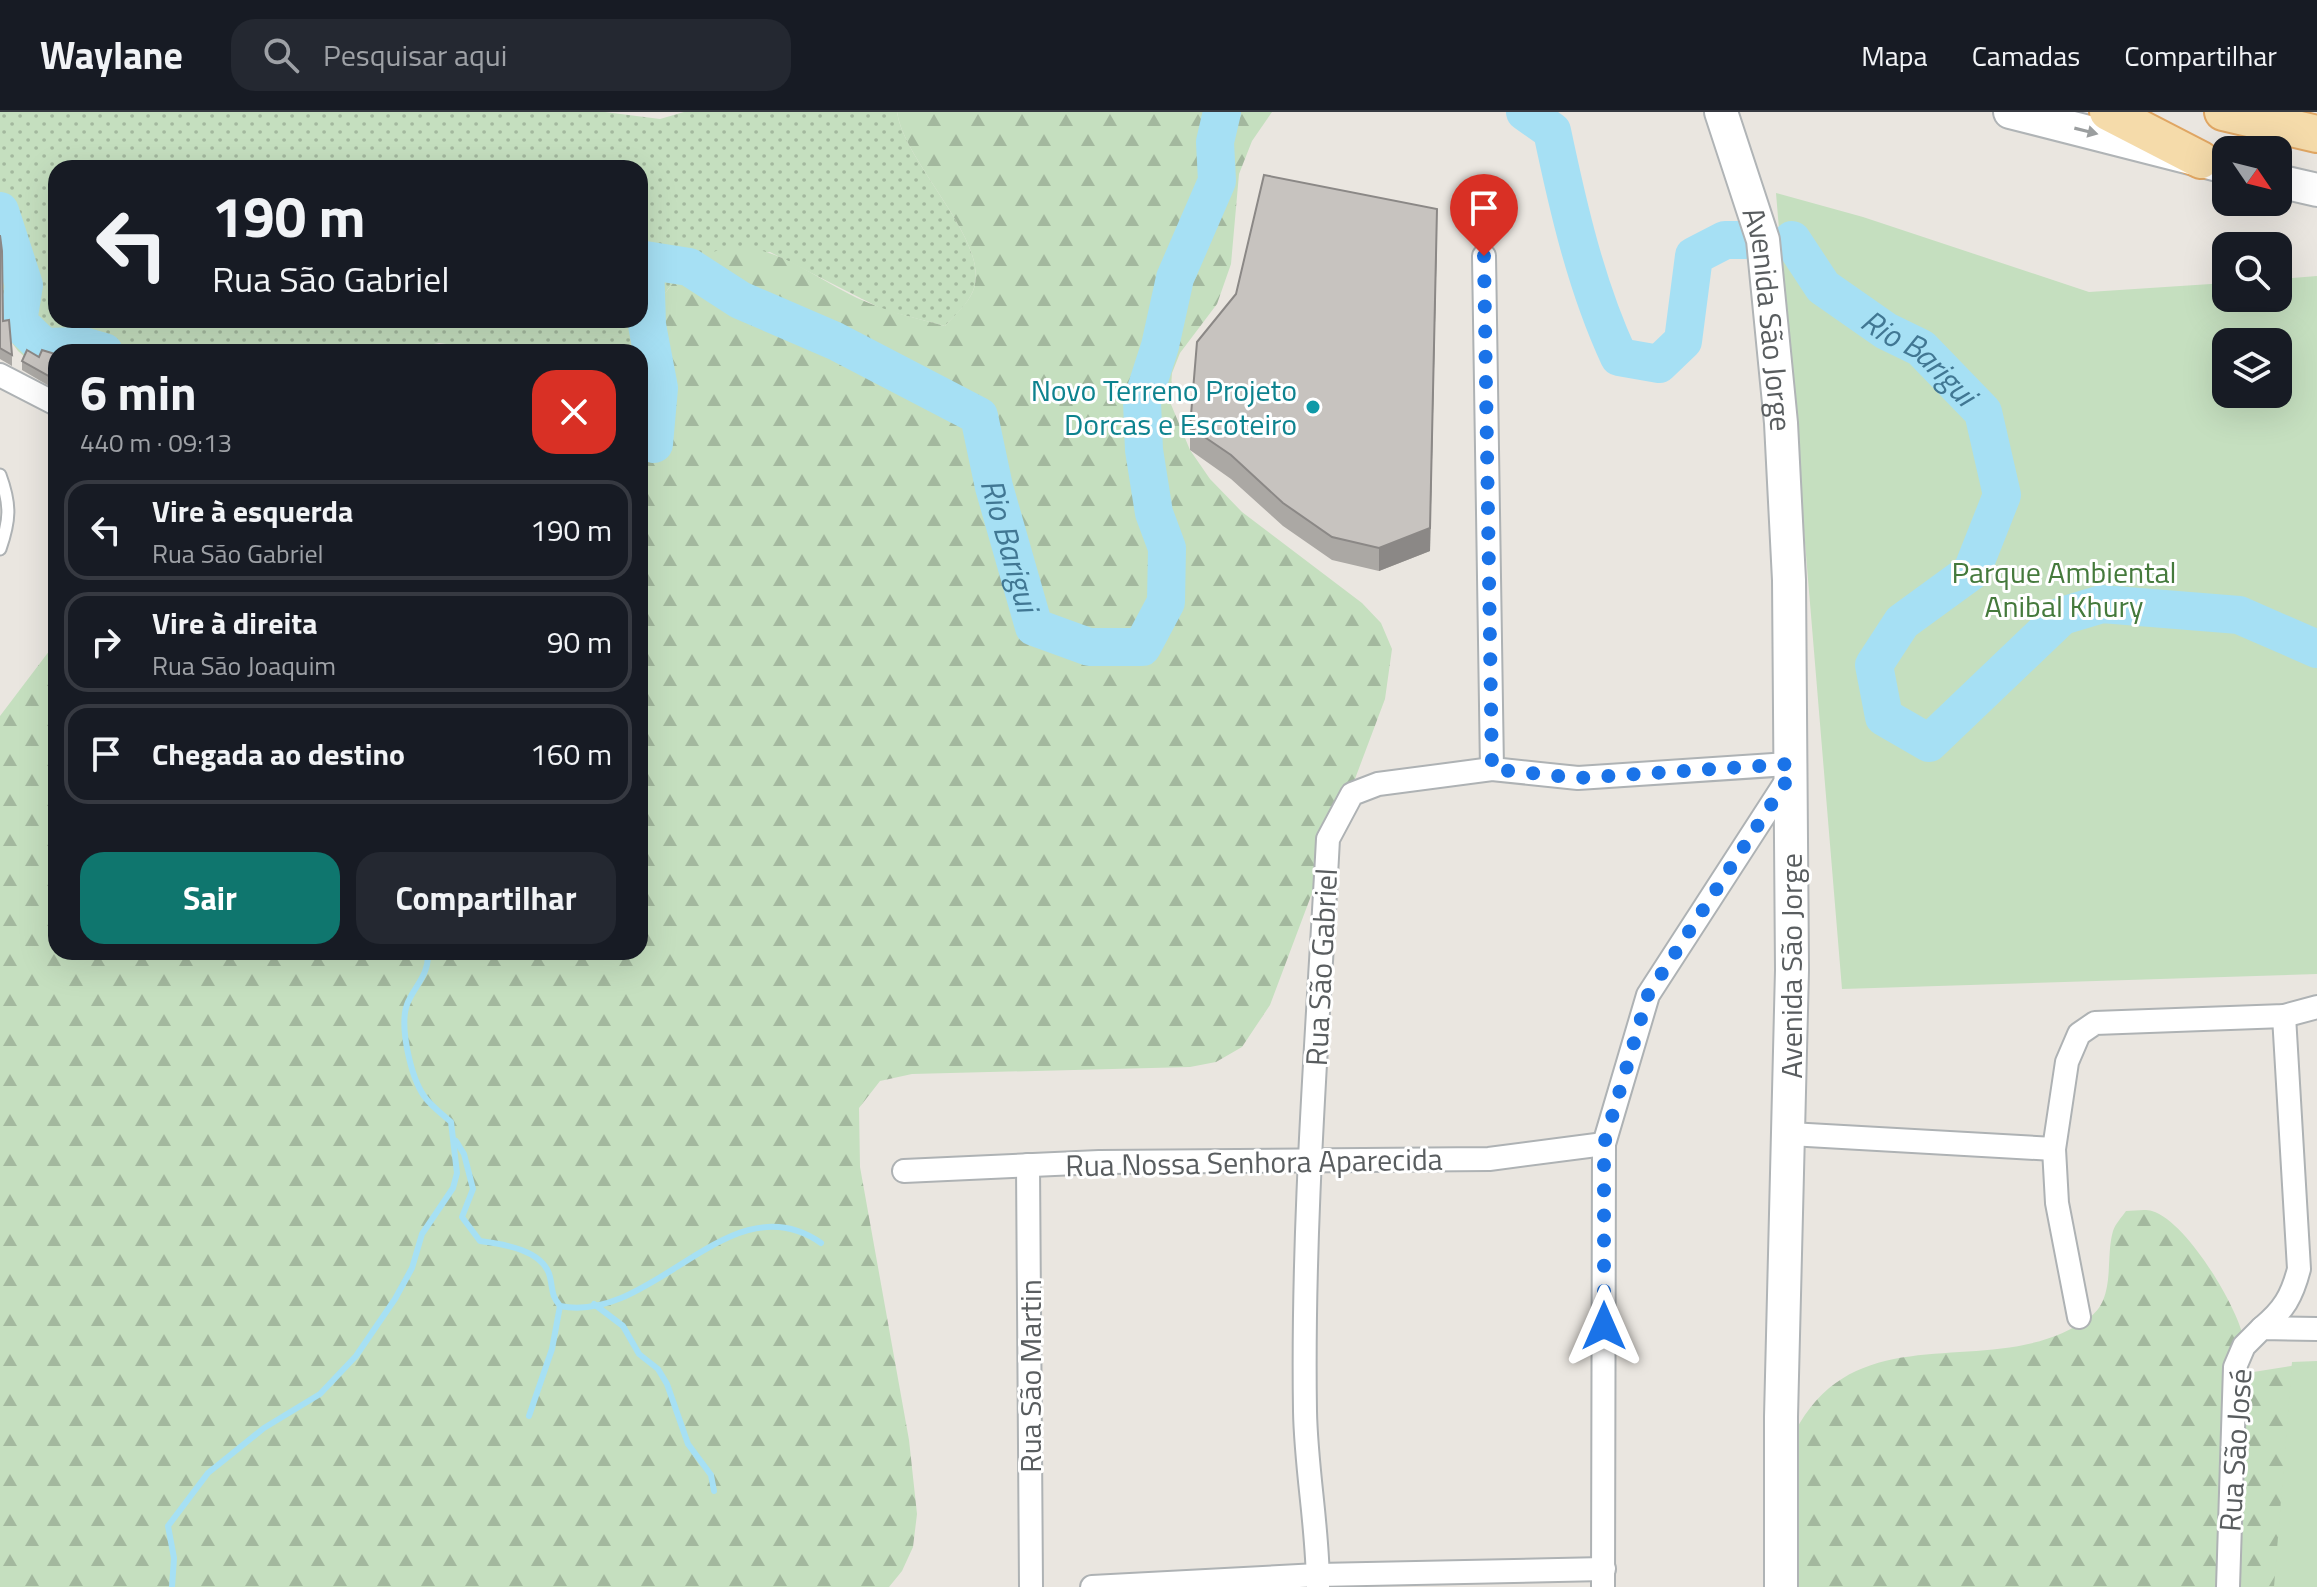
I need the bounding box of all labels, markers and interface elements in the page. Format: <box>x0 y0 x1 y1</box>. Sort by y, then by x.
search box <box>231 19 791 91</box>
text: Waylane <box>40 26 183 84</box>
text: Pesquisar aqui <box>323 32 507 78</box>
icon: search <box>259 33 303 77</box>
text: Mapa <box>1861 34 1928 77</box>
text: Camadas <box>1972 34 2080 77</box>
text: Compartilhar <box>2124 34 2277 77</box>
one-way arrow <box>2073 125 2098 138</box>
north arrow <box>2212 136 2292 216</box>
map controls <box>2212 136 2292 408</box>
text: 190 m <box>212 174 365 259</box>
pin <box>1450 174 1518 256</box>
icon: arrive <box>1462 186 1506 230</box>
icon: left <box>80 192 184 296</box>
street label: Avenida São Jorge <box>1731 201 1804 432</box>
button: search <box>2212 232 2292 312</box>
text: Rua São Gabriel <box>212 251 450 306</box>
water label: Rio Barigui <box>1852 297 1991 419</box>
button: layers <box>2212 328 2292 408</box>
text: 6 min <box>80 356 197 429</box>
place label: Novo Terreno Projeto Dorcas e Escoteiro <box>1031 367 1297 447</box>
button: close <box>532 370 616 454</box>
marker: Novo Terreno Projeto Dorcas e Escoteiro <box>1304 398 1322 416</box>
text: 440 m · 09:13 <box>80 423 232 462</box>
water label: Rio Barigui <box>969 473 1053 620</box>
text: Vire à esquerda <box>152 488 353 534</box>
text: 190 m <box>530 507 612 553</box>
icon: left <box>84 508 128 552</box>
text: Rua São Gabriel <box>152 534 324 573</box>
park label: Parque Ambiental Anibal Khury <box>1951 549 2177 629</box>
text: Vire à direita <box>152 600 317 646</box>
text: 90 m <box>547 619 612 665</box>
icon: right <box>84 620 128 664</box>
text: Rua São Joaquim <box>152 646 336 685</box>
text: Chegada ao destino <box>152 731 405 777</box>
text: 160 m <box>530 731 612 777</box>
icon: arrive <box>84 732 128 776</box>
button: Sair <box>80 852 340 944</box>
button: Compartilhar <box>356 852 616 944</box>
street label: Avenida São Jorge <box>1768 853 1814 1079</box>
street label: Rua São Gabriel <box>1293 867 1349 1067</box>
street label: Rua Nossa Senhora Aparecida <box>1065 1136 1443 1188</box>
street label: Rua São Martin <box>1007 1279 1053 1473</box>
position arrow <box>1562 1284 1646 1368</box>
street label: Rua São José <box>2206 1367 2264 1533</box>

